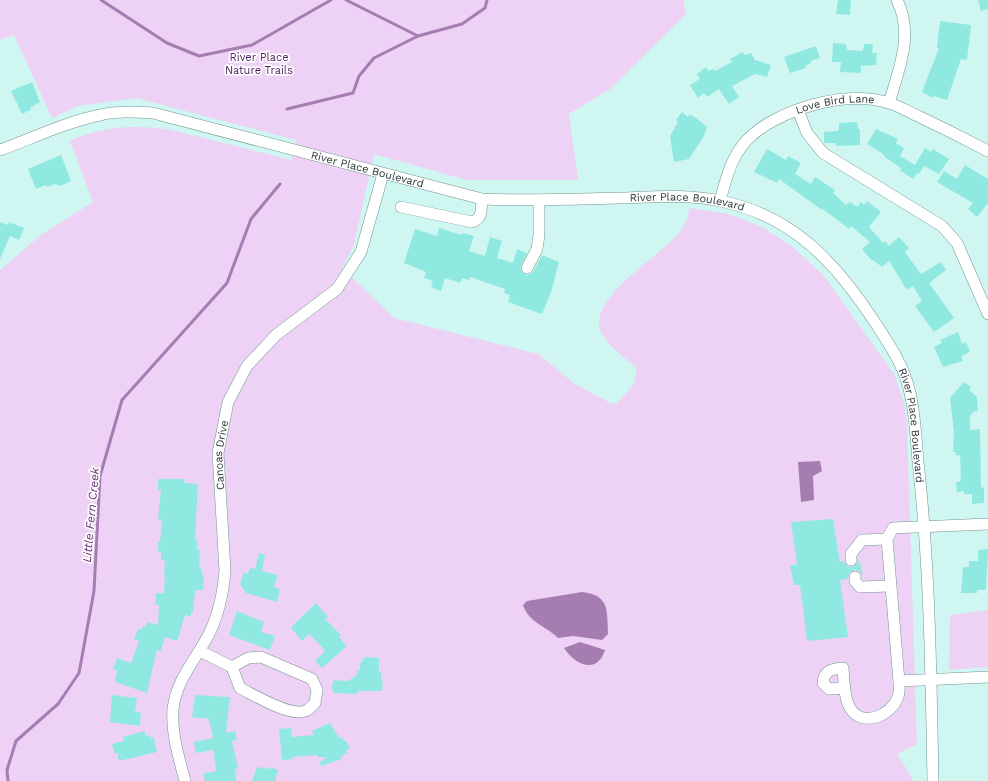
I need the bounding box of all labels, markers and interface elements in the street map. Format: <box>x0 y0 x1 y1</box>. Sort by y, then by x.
park label: River Place Nature Trails <box>225 51 293 77</box>
street label: Love Bird Lane <box>794 92 875 117</box>
street label: River Place Boulevard <box>310 149 425 191</box>
street label: River Place Boulevard <box>629 190 746 214</box>
street label: River Place Boulevard <box>896 366 926 483</box>
street label: Canoas Drive <box>212 419 231 490</box>
water label: Little Fern Creek <box>80 466 102 563</box>

